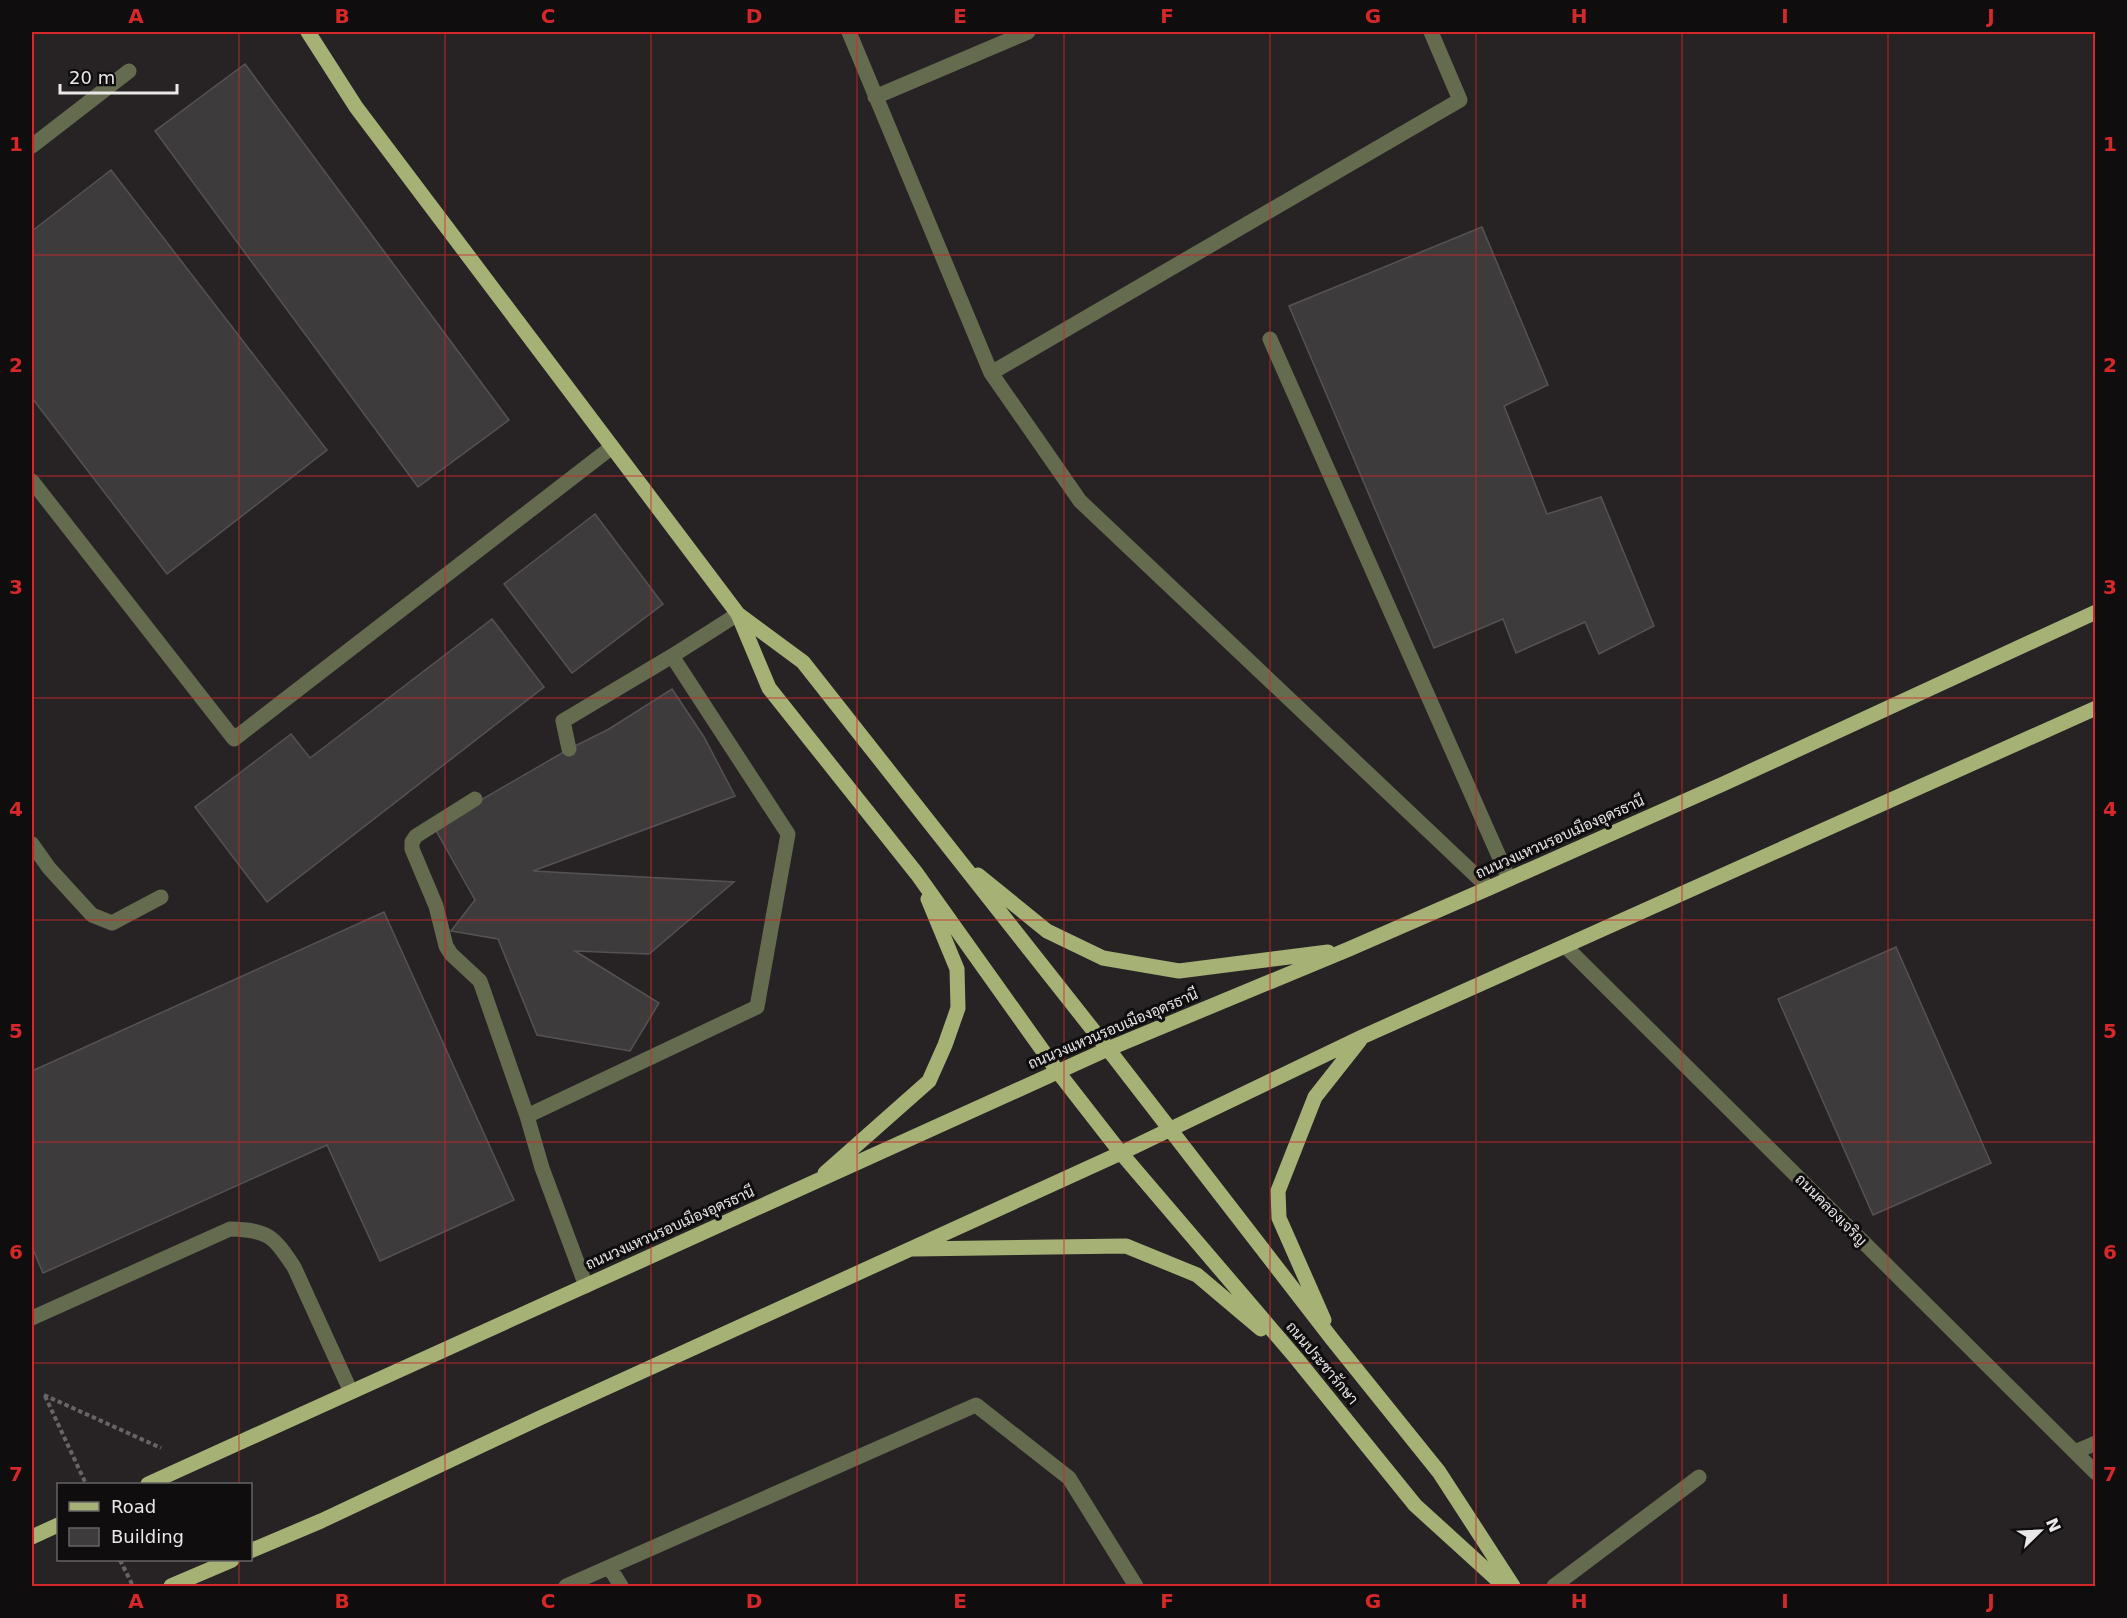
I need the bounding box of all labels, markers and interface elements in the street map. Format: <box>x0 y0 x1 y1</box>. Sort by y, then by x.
text: A <box>128 4 144 28</box>
text: B <box>334 4 350 28</box>
text: C <box>541 4 555 28</box>
text: D <box>746 4 762 28</box>
text: E <box>953 4 967 28</box>
text: F <box>1160 4 1174 28</box>
text: G <box>1365 4 1381 28</box>
text: H <box>1571 4 1587 28</box>
text: I <box>1781 4 1789 28</box>
text: J <box>1985 4 1995 28</box>
scale bar <box>60 57 177 95</box>
text: 20 m <box>69 67 115 88</box>
text: 1 <box>9 132 23 156</box>
text: 1 <box>2103 132 2117 156</box>
text: 2 <box>9 353 23 377</box>
text: 2 <box>2103 353 2117 377</box>
text: 3 <box>9 575 23 599</box>
text: 3 <box>2103 575 2117 599</box>
street label: ถนนวงแหวนรอบเมืองอุดรธานี <box>1472 791 1648 884</box>
text: 4 <box>9 797 23 821</box>
text: 4 <box>2103 797 2117 821</box>
street label: ถนนวงแหวนรอบเมืองอุดรธานี <box>1025 984 1201 1075</box>
text: 5 <box>9 1019 23 1043</box>
text: 5 <box>2103 1019 2117 1043</box>
street label: ถนนคลองเจริญ <box>1791 1170 1871 1250</box>
street label: ถนนวงแหวนรอบเมืองอุดรธานี <box>582 1182 758 1275</box>
text: 6 <box>9 1240 23 1264</box>
text: 6 <box>2103 1240 2117 1264</box>
street label: ถนนประชารักษา <box>1282 1318 1362 1408</box>
text: 7 <box>9 1462 23 1486</box>
text: 7 <box>2103 1462 2117 1486</box>
legend <box>57 1483 252 1561</box>
text: Road <box>111 1496 156 1517</box>
north arrow <box>2010 1501 2070 1561</box>
text: N <box>2042 1515 2065 1535</box>
text: Building <box>111 1526 184 1547</box>
text: A <box>128 1589 144 1613</box>
text: B <box>334 1589 350 1613</box>
text: C <box>541 1589 555 1613</box>
text: D <box>746 1589 762 1613</box>
text: E <box>953 1589 967 1613</box>
text: F <box>1160 1589 1174 1613</box>
text: G <box>1365 1589 1381 1613</box>
text: H <box>1571 1589 1587 1613</box>
text: I <box>1781 1589 1789 1613</box>
text: J <box>1985 1589 1995 1613</box>

